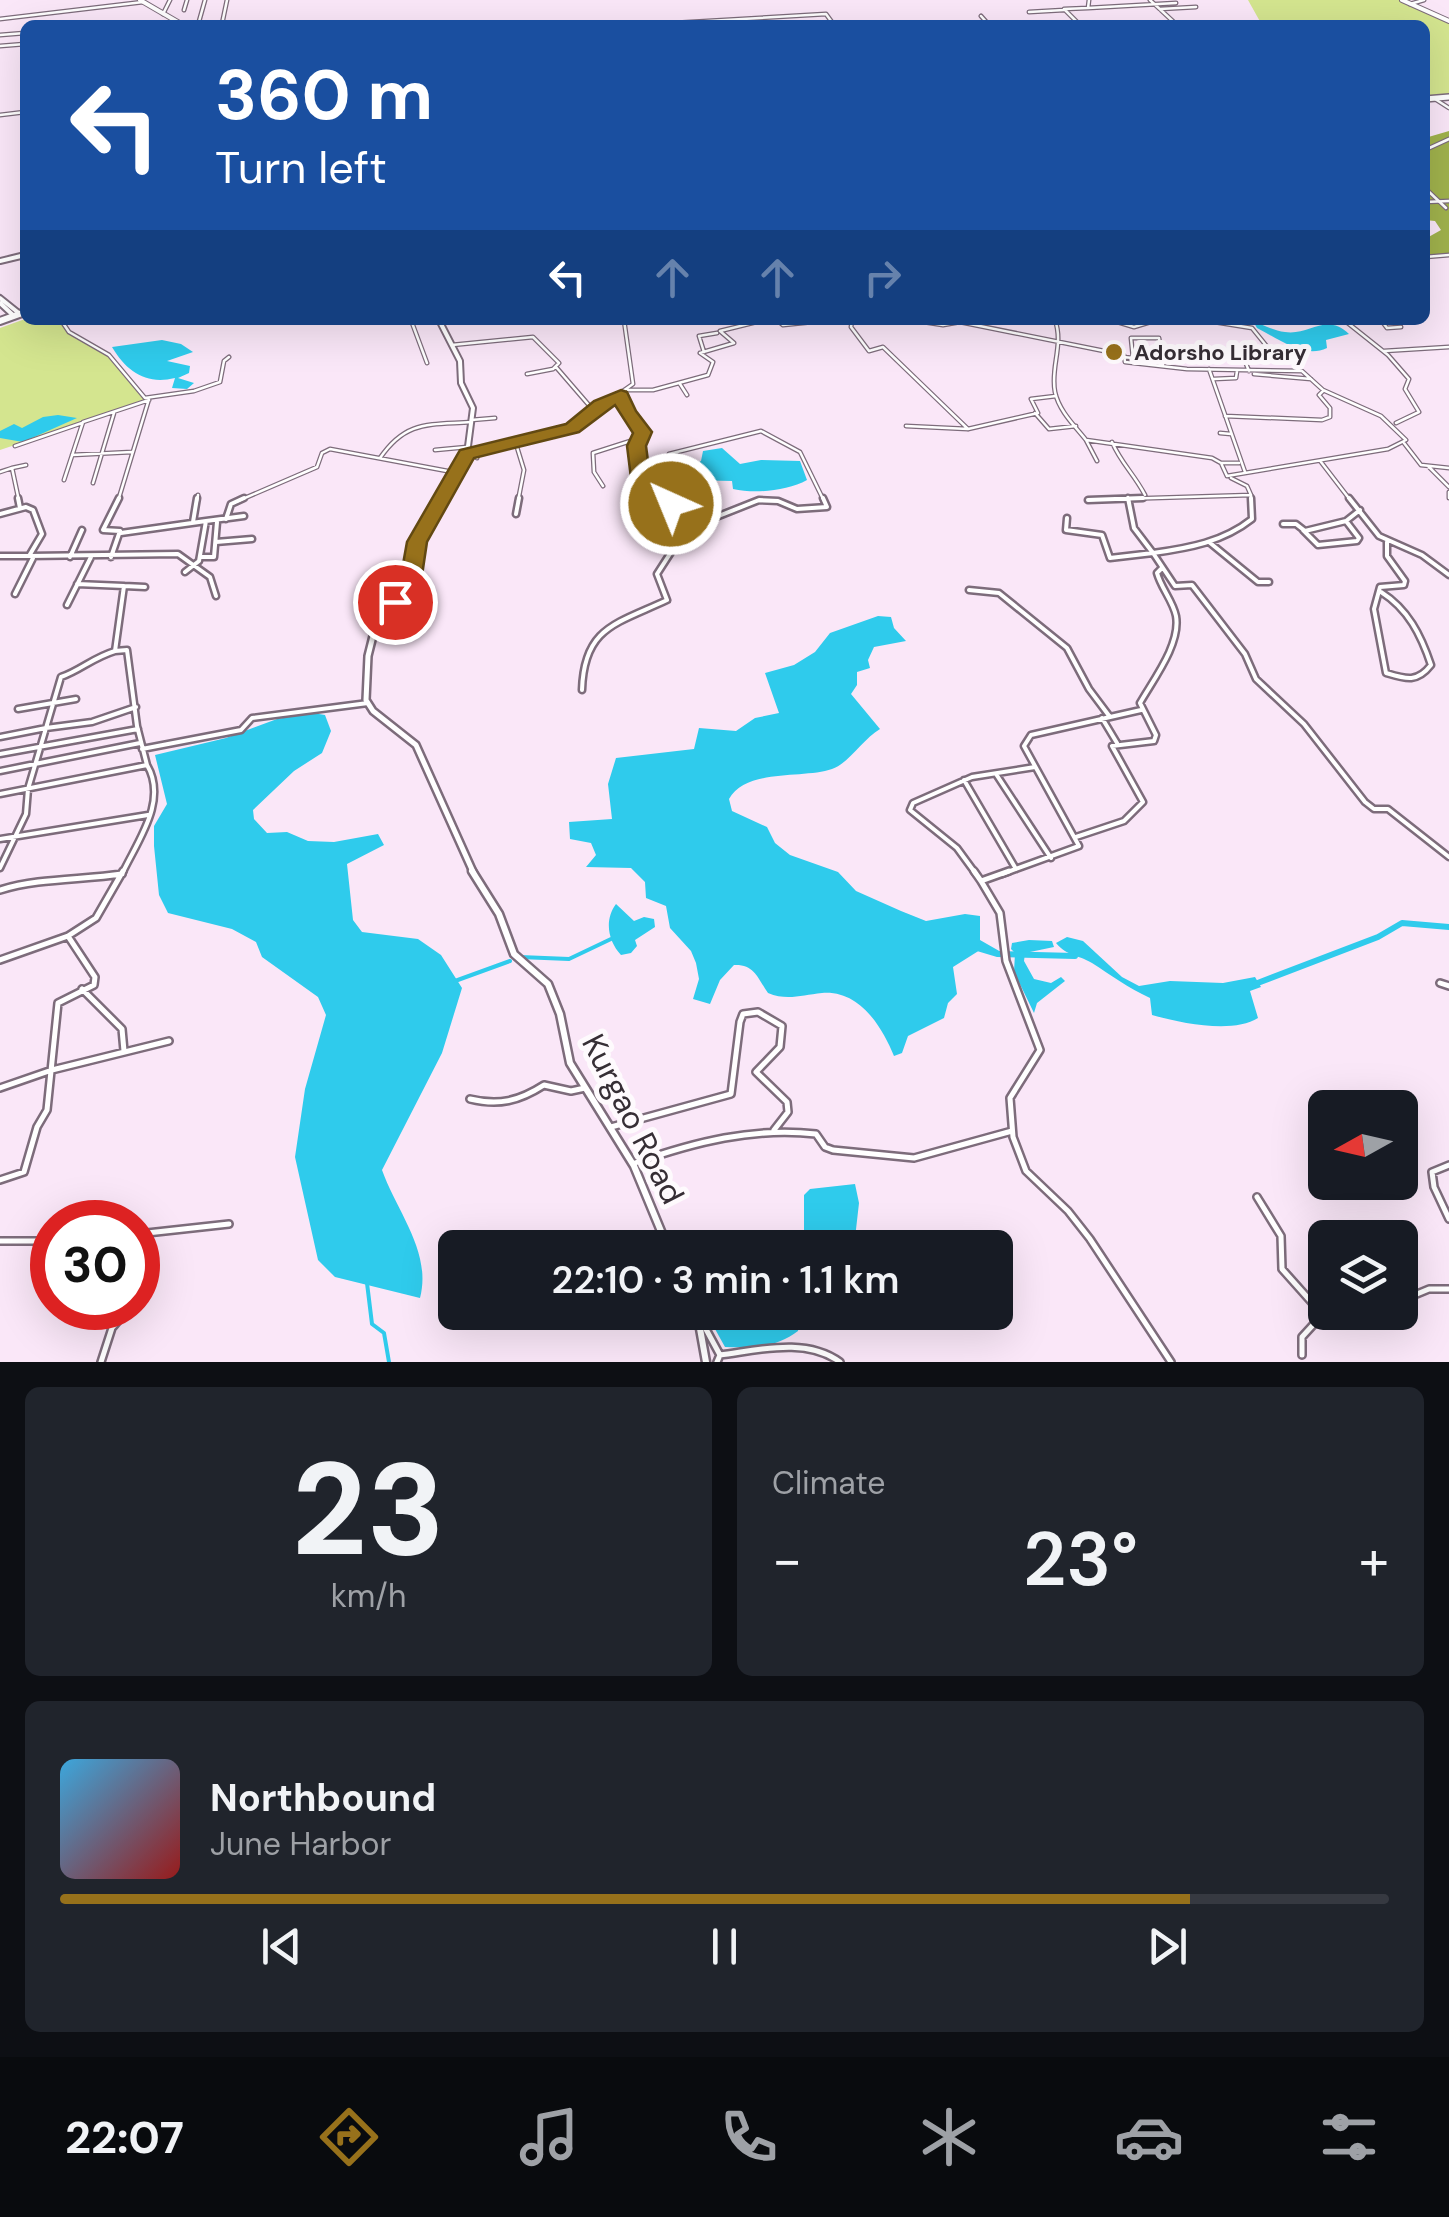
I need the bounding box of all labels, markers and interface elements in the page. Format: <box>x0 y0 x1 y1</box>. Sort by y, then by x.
text: 360 m <box>215 50 433 141</box>
icon: left <box>50 60 180 190</box>
text: Turn left <box>215 138 387 197</box>
icon: left <box>540 250 595 305</box>
icon: ahead <box>645 250 700 305</box>
icon: ahead <box>750 250 805 305</box>
icon: right <box>855 250 910 305</box>
place label: Adorsho Library <box>1134 338 1307 367</box>
marker: Adorsho Library <box>1103 341 1125 363</box>
position arrow <box>619 452 723 556</box>
pin <box>353 560 438 645</box>
icon: arrive <box>368 575 423 630</box>
street label: Kurgao Road <box>572 1027 694 1211</box>
north arrow <box>1308 1090 1418 1200</box>
map controls <box>1308 1090 1418 1330</box>
speed limit sign: 30 <box>30 1200 160 1330</box>
button: layers <box>1308 1220 1418 1330</box>
text: 22:10 · 3 min · 1.1 km <box>552 1255 899 1305</box>
text: 23 <box>292 1425 445 1594</box>
text: Climate <box>772 1462 886 1504</box>
text: 23° <box>1023 1511 1138 1608</box>
text: − <box>772 1524 802 1596</box>
text: + <box>1359 1524 1389 1596</box>
text: km/h <box>331 1575 406 1617</box>
text: Northbound <box>210 1773 436 1823</box>
text: June Harbor <box>210 1823 391 1865</box>
icon: previous <box>254 1919 309 1974</box>
icon: pause <box>697 1919 752 1974</box>
icon: next <box>1140 1919 1195 1974</box>
icon: directions <box>314 2102 384 2172</box>
icon: music <box>514 2102 584 2172</box>
icon: phone <box>714 2102 784 2172</box>
icon: climate <box>914 2102 984 2172</box>
icon: car <box>1114 2102 1184 2172</box>
icon: filters <box>1314 2102 1384 2172</box>
text: 22:07 <box>65 2108 184 2167</box>

